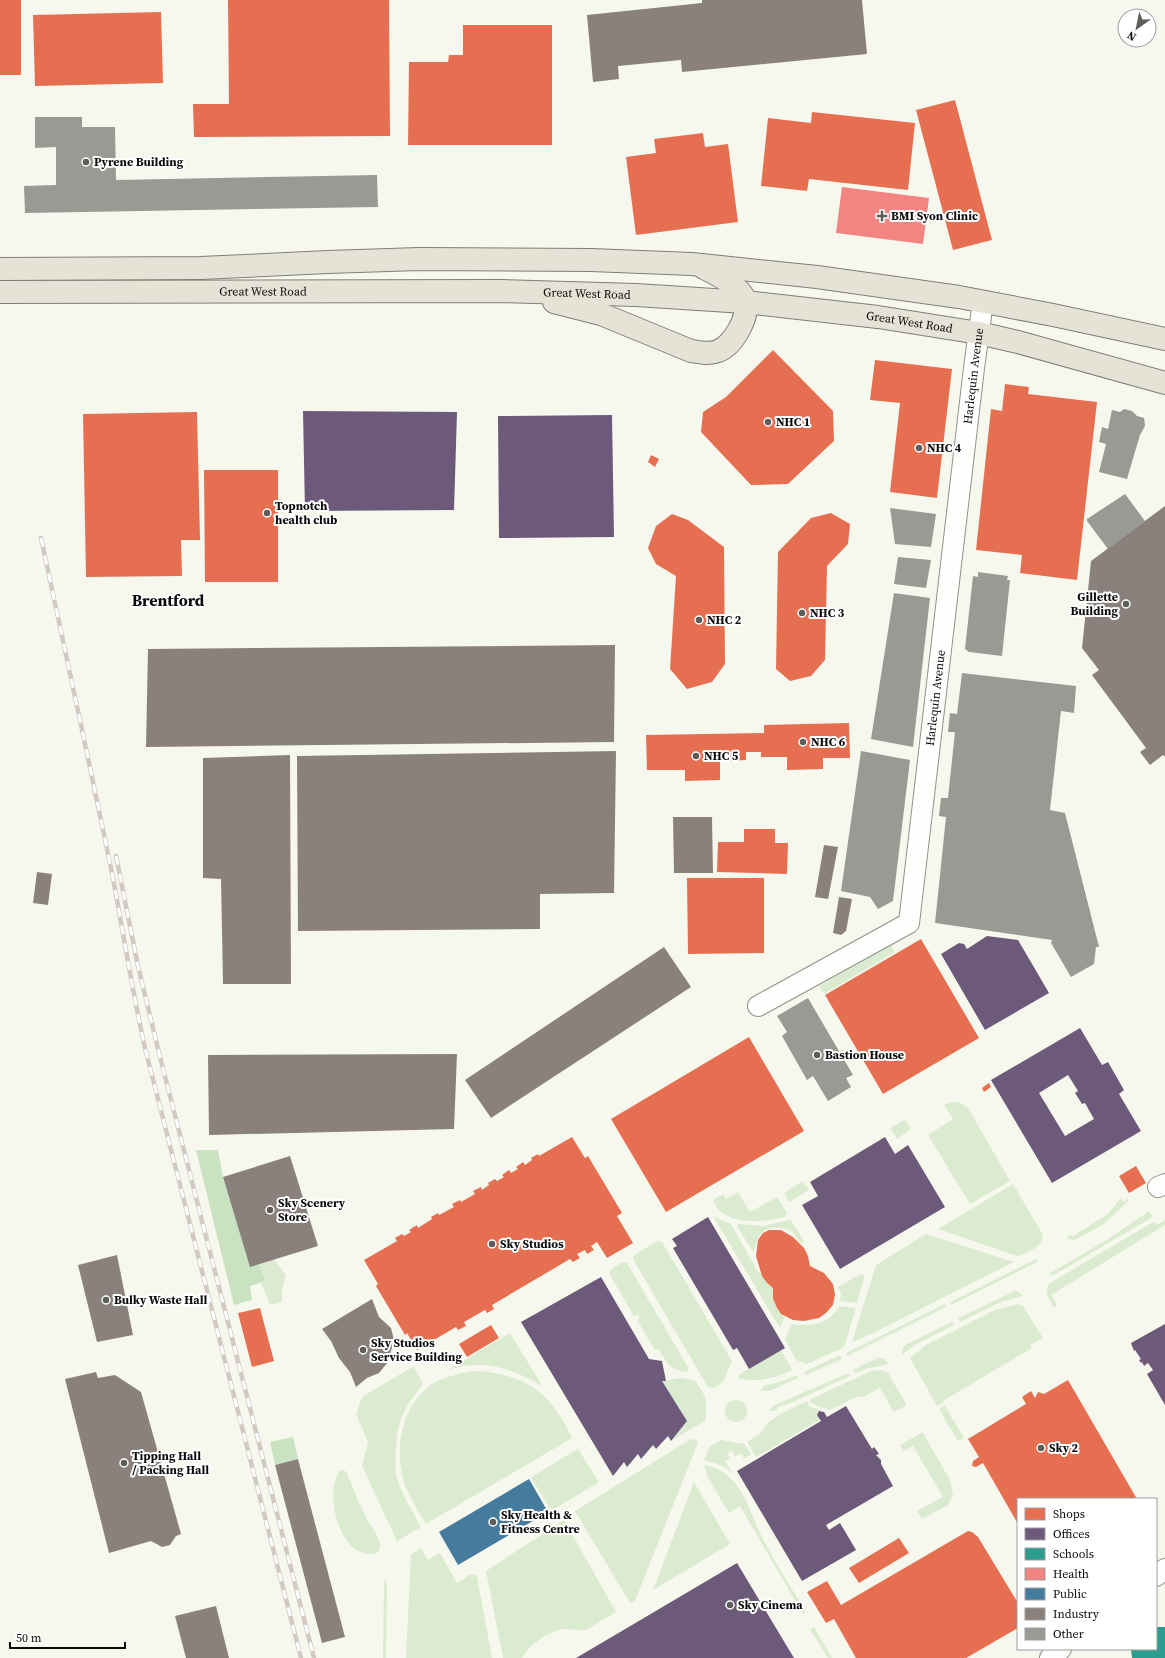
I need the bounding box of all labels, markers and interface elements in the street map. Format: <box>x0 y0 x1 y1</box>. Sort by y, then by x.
north arrow <box>1117 8 1157 48</box>
text: N <box>1124 27 1139 44</box>
place label: Pyrene Building <box>94 154 184 170</box>
marker: Pyrene Building <box>81 157 91 167</box>
place label: BMI Syon Clinic <box>891 208 978 224</box>
marker: BMI Syon Clinic <box>876 210 888 222</box>
street label: Great West Road <box>219 283 307 300</box>
street label: Great West Road <box>543 284 631 303</box>
street label: Great West Road <box>865 308 954 337</box>
street label: Harlequin Avenue <box>959 327 987 425</box>
place label: NHC 1 <box>776 414 810 430</box>
marker: NHC 1 <box>763 417 773 427</box>
place label: NHC 4 <box>927 440 962 456</box>
marker: NHC 4 <box>914 443 924 453</box>
place label: Topnotch health club <box>275 498 337 528</box>
marker: Topnotch health club <box>262 508 272 518</box>
district label: Brentford <box>132 589 205 611</box>
place label: Gillette Building <box>1071 589 1118 619</box>
marker: Gillette Building <box>1121 599 1131 609</box>
place label: NHC 3 <box>810 605 845 621</box>
marker: NHC 3 <box>797 608 807 618</box>
place label: NHC 2 <box>707 612 742 628</box>
marker: NHC 2 <box>694 615 704 625</box>
street label: Harlequin Avenue <box>922 649 949 747</box>
place label: NHC 6 <box>811 734 846 750</box>
marker: NHC 6 <box>798 737 808 747</box>
place label: NHC 5 <box>704 748 739 764</box>
marker: NHC 5 <box>691 751 701 761</box>
place label: Bastion House <box>825 1047 904 1063</box>
marker: Bastion House <box>812 1050 822 1060</box>
place label: Sky Scenery Store <box>278 1195 346 1225</box>
marker: Sky Scenery Store <box>265 1205 275 1215</box>
place label: Sky Studios <box>500 1236 564 1252</box>
marker: Sky Studios <box>487 1239 497 1249</box>
place label: Bulky Waste Hall <box>114 1292 208 1308</box>
marker: Bulky Waste Hall <box>101 1295 111 1305</box>
place label: Sky Studios Service Building <box>371 1335 462 1365</box>
marker: Sky Studios Service Building <box>358 1345 368 1355</box>
place label: Sky 2 <box>1049 1440 1079 1456</box>
marker: Sky 2 <box>1036 1443 1046 1453</box>
place label: Tipping Hall / Packing Hall <box>132 1448 209 1478</box>
marker: Tipping Hall / Packing Hall <box>119 1458 129 1468</box>
legend <box>1017 1498 1157 1650</box>
text: Shops <box>1053 1506 1085 1522</box>
place label: Sky Health & Fitness Centre <box>501 1507 580 1537</box>
marker: Sky Health & Fitness Centre <box>488 1517 498 1527</box>
text: Offices <box>1053 1526 1090 1542</box>
text: Schools <box>1053 1546 1094 1562</box>
text: Health <box>1053 1566 1089 1582</box>
text: Public <box>1053 1586 1087 1602</box>
place label: Sky Cinema <box>738 1597 803 1613</box>
marker: Sky Cinema <box>725 1600 735 1610</box>
text: Industry <box>1053 1606 1100 1622</box>
scale bar <box>10 1624 125 1650</box>
text: Other <box>1053 1626 1084 1642</box>
text: 50 m <box>16 1630 42 1646</box>

